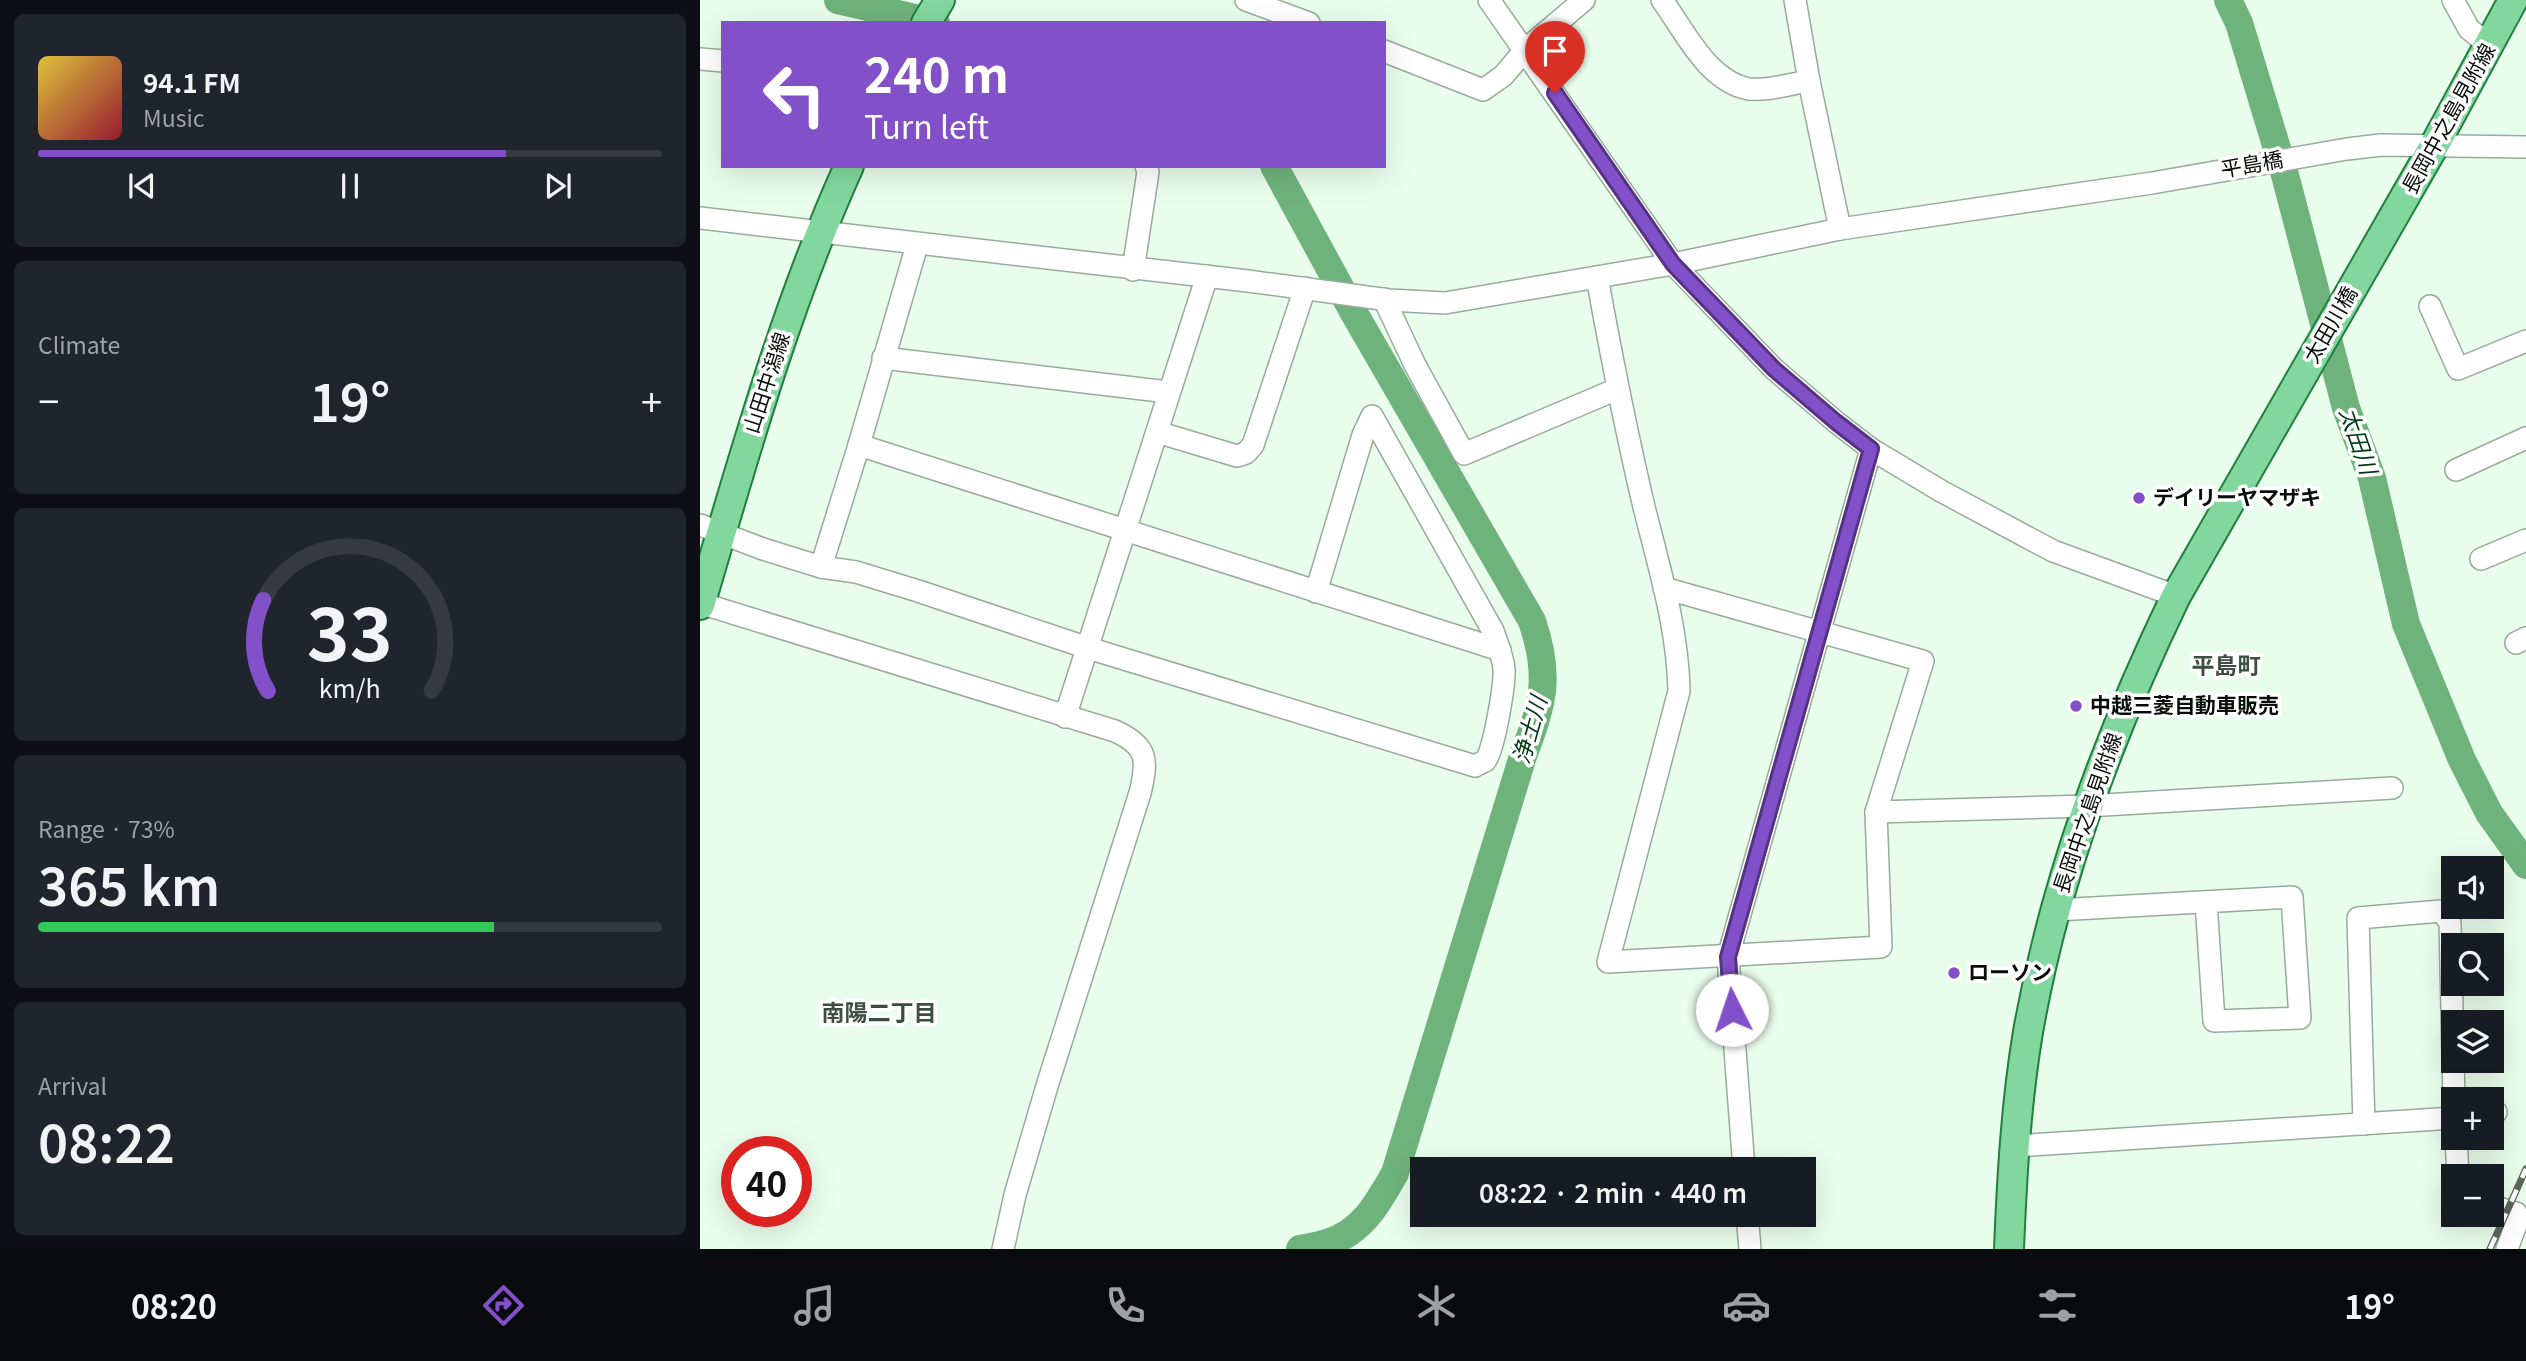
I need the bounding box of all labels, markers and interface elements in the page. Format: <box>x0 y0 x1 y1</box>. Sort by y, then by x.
pin <box>1525 21 1585 93</box>
icon: arrive <box>1536 32 1574 70</box>
text: 240 m <box>864 36 1009 107</box>
street label: 長岡中之島見附線 <box>2393 37 2501 199</box>
icon: left <box>749 49 840 140</box>
text: 94.1 FM <box>143 63 241 100</box>
text: Music <box>143 100 204 134</box>
text: Turn left <box>864 102 989 148</box>
street label: 平島橋 <box>2218 143 2285 183</box>
icon: previous <box>123 167 161 205</box>
icon: pause <box>331 167 369 205</box>
icon: next <box>539 167 577 205</box>
street label: 太田川橋 <box>2295 280 2363 368</box>
text: Climate <box>38 327 120 361</box>
street label: 山田中潟線 <box>735 328 796 437</box>
text: 19° <box>310 362 390 437</box>
text: − <box>38 372 59 427</box>
text: + <box>641 372 662 427</box>
water label: 太田川 <box>2333 402 2388 481</box>
place label: デイリーヤマザキ <box>2153 481 2321 511</box>
marker: デイリーヤマザキ <box>2131 490 2147 506</box>
text: 33 <box>307 577 393 682</box>
district label: 平島町 <box>2192 647 2261 681</box>
text: km/h <box>319 668 381 704</box>
water label: 浄土川 <box>1502 689 1555 767</box>
place label: 中越三菱自動車販売 <box>2090 689 2279 719</box>
marker: 中越三菱自動車販売 <box>2068 698 2084 714</box>
street label: 長岡中之島見附線 <box>2045 728 2128 897</box>
text: Range · 73% <box>38 811 175 845</box>
text: 365 km <box>38 846 220 921</box>
map controls <box>2441 856 2504 1227</box>
button: sound <box>2441 856 2504 919</box>
button: search <box>2441 933 2504 996</box>
place label: ローソン <box>1968 956 2052 986</box>
marker: ローソン <box>1946 965 1962 981</box>
position arrow <box>1695 973 1769 1047</box>
district label: 南陽二丁目 <box>822 994 937 1028</box>
button: layers <box>2441 1010 2504 1073</box>
text: Arrival <box>38 1068 107 1102</box>
button: + <box>2441 1087 2504 1150</box>
text: 08:22 <box>38 1103 175 1178</box>
speed limit sign: 40 <box>721 1136 812 1227</box>
button: − <box>2441 1164 2504 1227</box>
text: 08:22 · 2 min · 440 m <box>1479 1173 1747 1210</box>
icon: directions <box>479 1281 528 1330</box>
icon: music <box>790 1281 839 1330</box>
icon: phone <box>1101 1281 1150 1330</box>
icon: climate <box>1412 1281 1461 1330</box>
icon: car <box>1722 1281 1771 1330</box>
icon: filters <box>2033 1281 2082 1330</box>
text: 08:20 <box>131 1282 217 1328</box>
text: 19° <box>2344 1282 2395 1328</box>

